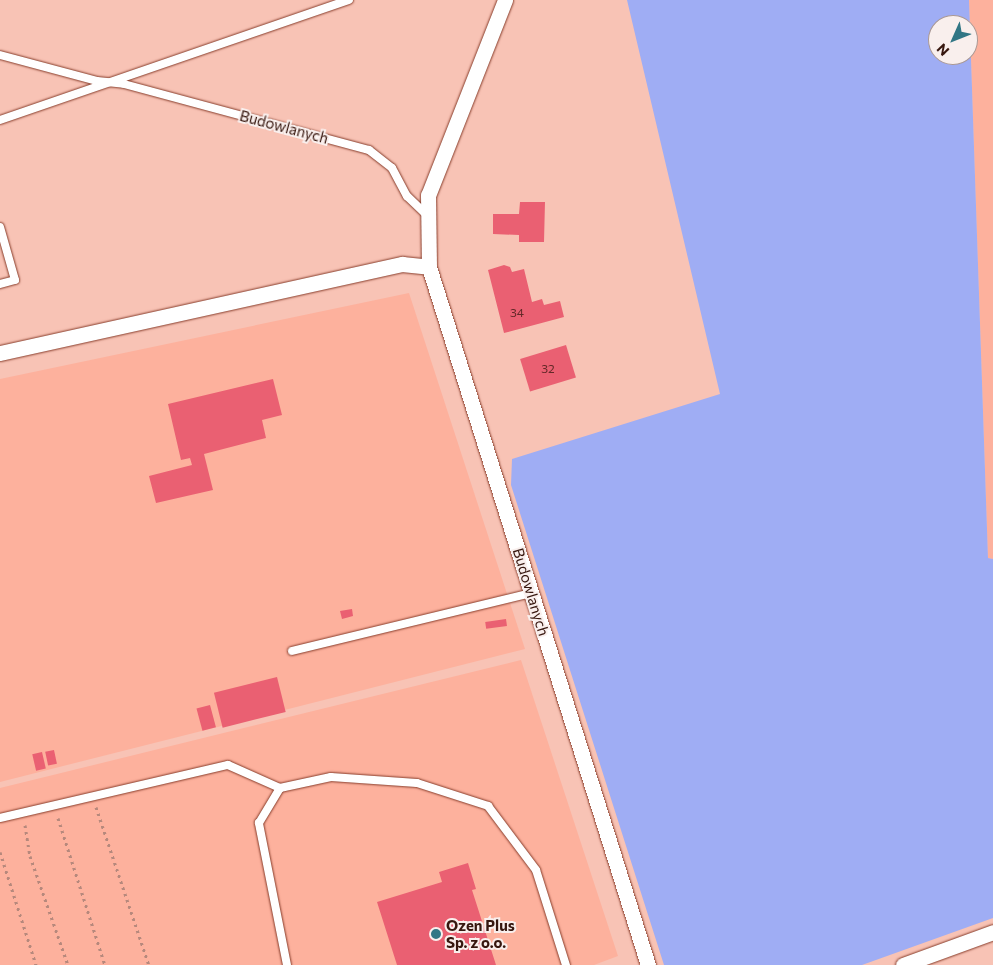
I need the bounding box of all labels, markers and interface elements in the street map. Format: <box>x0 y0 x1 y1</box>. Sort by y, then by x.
north arrow <box>928 15 978 65</box>
text: N <box>933 40 952 60</box>
street label: Budowlanych <box>238 107 330 147</box>
house number: 34 <box>510 306 524 320</box>
house number: 32 <box>541 362 555 376</box>
street label: Budowlanych <box>509 546 553 638</box>
place label: Ozen Plus Sp. z o.o. <box>446 916 515 951</box>
marker: Ozen Plus Sp. z o.o. <box>430 928 442 940</box>

